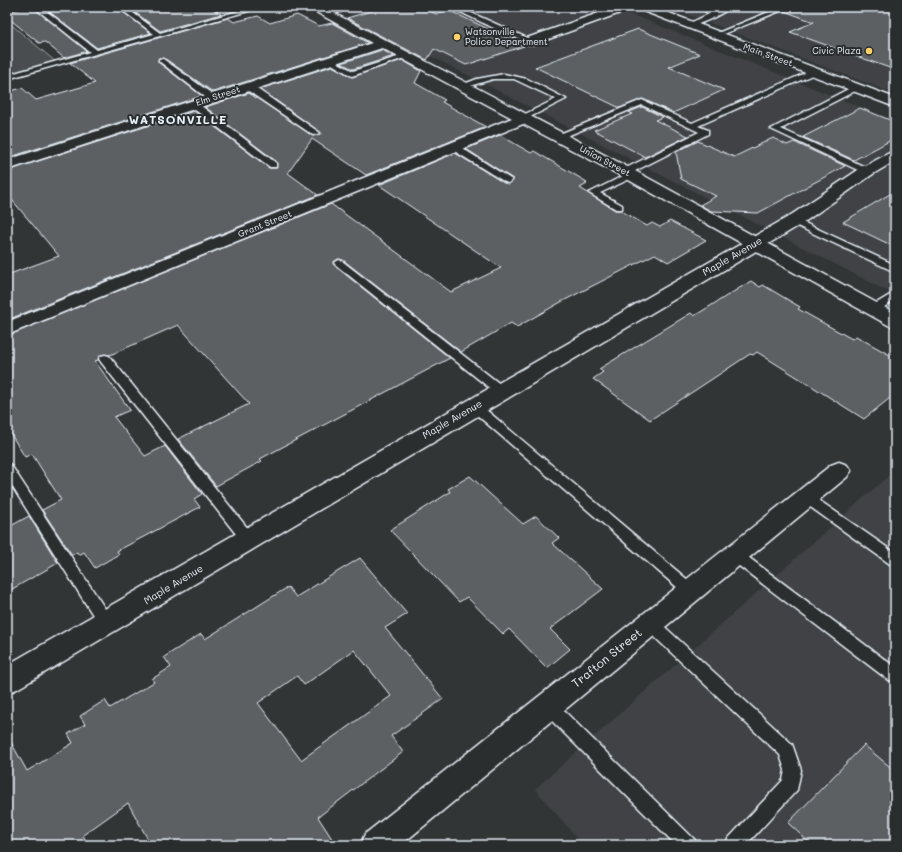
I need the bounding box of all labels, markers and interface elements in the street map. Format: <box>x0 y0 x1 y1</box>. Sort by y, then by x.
place label: Watsonville Police Department <box>465 26 548 47</box>
marker: Watsonville Police Department <box>452 32 462 42</box>
street label: Main Street <box>742 40 795 69</box>
place label: Civic Plaza <box>812 45 861 56</box>
marker: Civic Plaza <box>864 46 874 56</box>
street label: Elm Street <box>194 83 242 108</box>
district label: WATSONVILLE <box>129 111 227 127</box>
street label: Union Street <box>578 143 632 178</box>
street label: Grant Street <box>236 208 293 239</box>
street label: Maple Avenue <box>700 233 764 279</box>
street label: Maple Avenue <box>420 396 484 442</box>
street label: Maple Avenue <box>141 561 205 607</box>
street label: Trafton Street <box>568 624 645 690</box>

